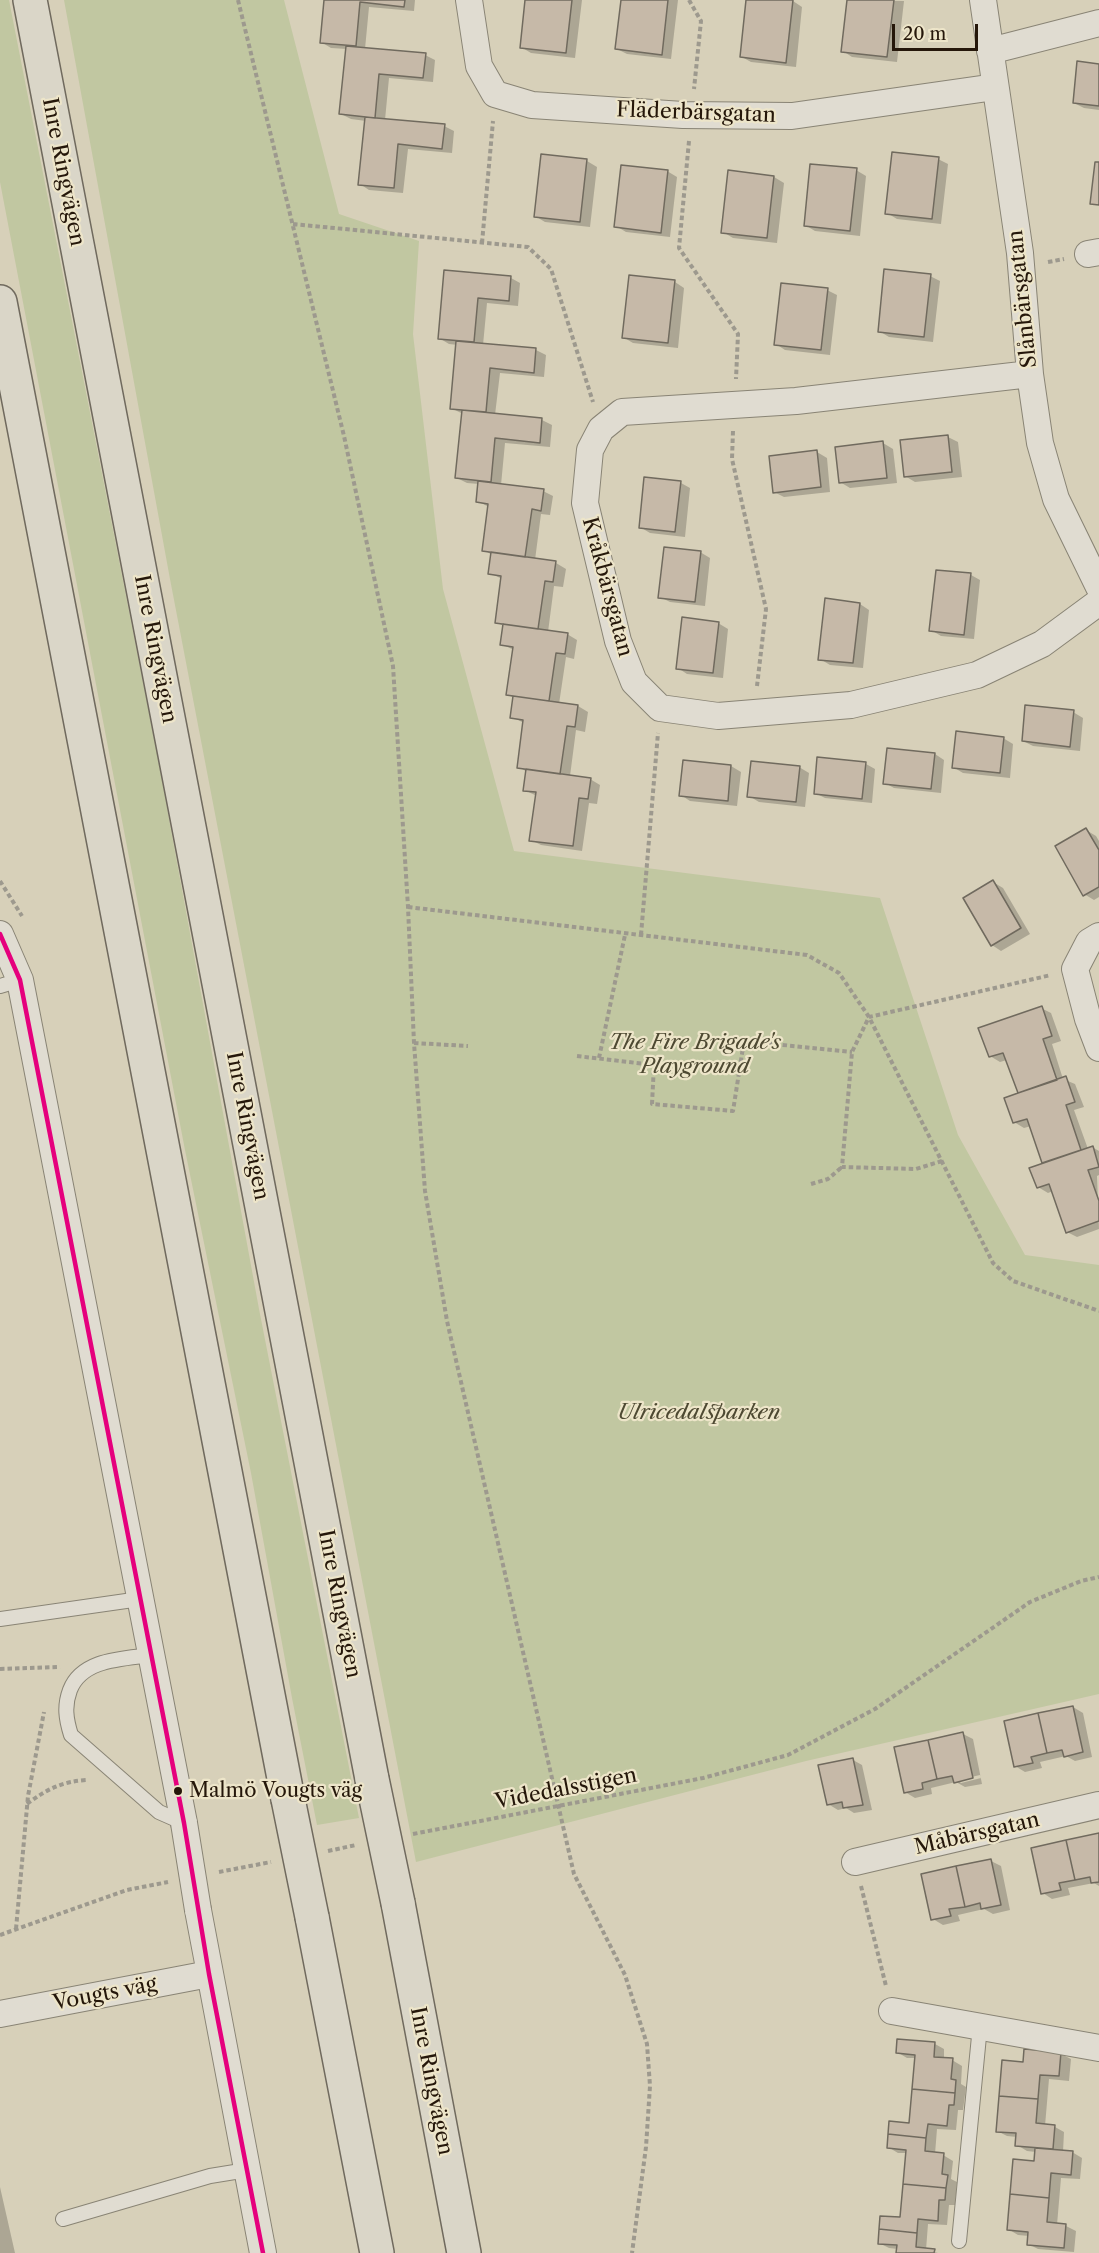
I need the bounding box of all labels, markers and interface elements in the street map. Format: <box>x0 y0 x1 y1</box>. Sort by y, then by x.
scale bar <box>895 12 980 50</box>
text: 20 m <box>903 23 946 45</box>
street label: Inre Ringvägen <box>36 96 90 248</box>
street label: Fläderbärsgatan <box>616 98 776 128</box>
street label: Slånbärsgatan <box>1003 229 1043 369</box>
street label: Kråkbärsgatan <box>576 514 638 660</box>
street label: Inre Ringvägen <box>128 573 182 725</box>
park label: The Fire Brigade's Playground <box>609 1030 781 1080</box>
street label: Inre Ringvägen <box>220 1050 274 1202</box>
park label: Ulricedalsparken <box>617 1400 781 1426</box>
street label: Inre Ringvägen <box>312 1528 366 1680</box>
street label: Videdalsstigen <box>493 1763 639 1815</box>
place label: Malmö Vougts väg <box>189 1779 362 1803</box>
marker: Malmö Vougts väg <box>172 1785 184 1797</box>
street label: Måbärsgatan <box>912 1807 1042 1861</box>
street label: Vougts väg <box>51 1972 159 2016</box>
street label: Inre Ringvägen <box>404 2005 458 2157</box>

